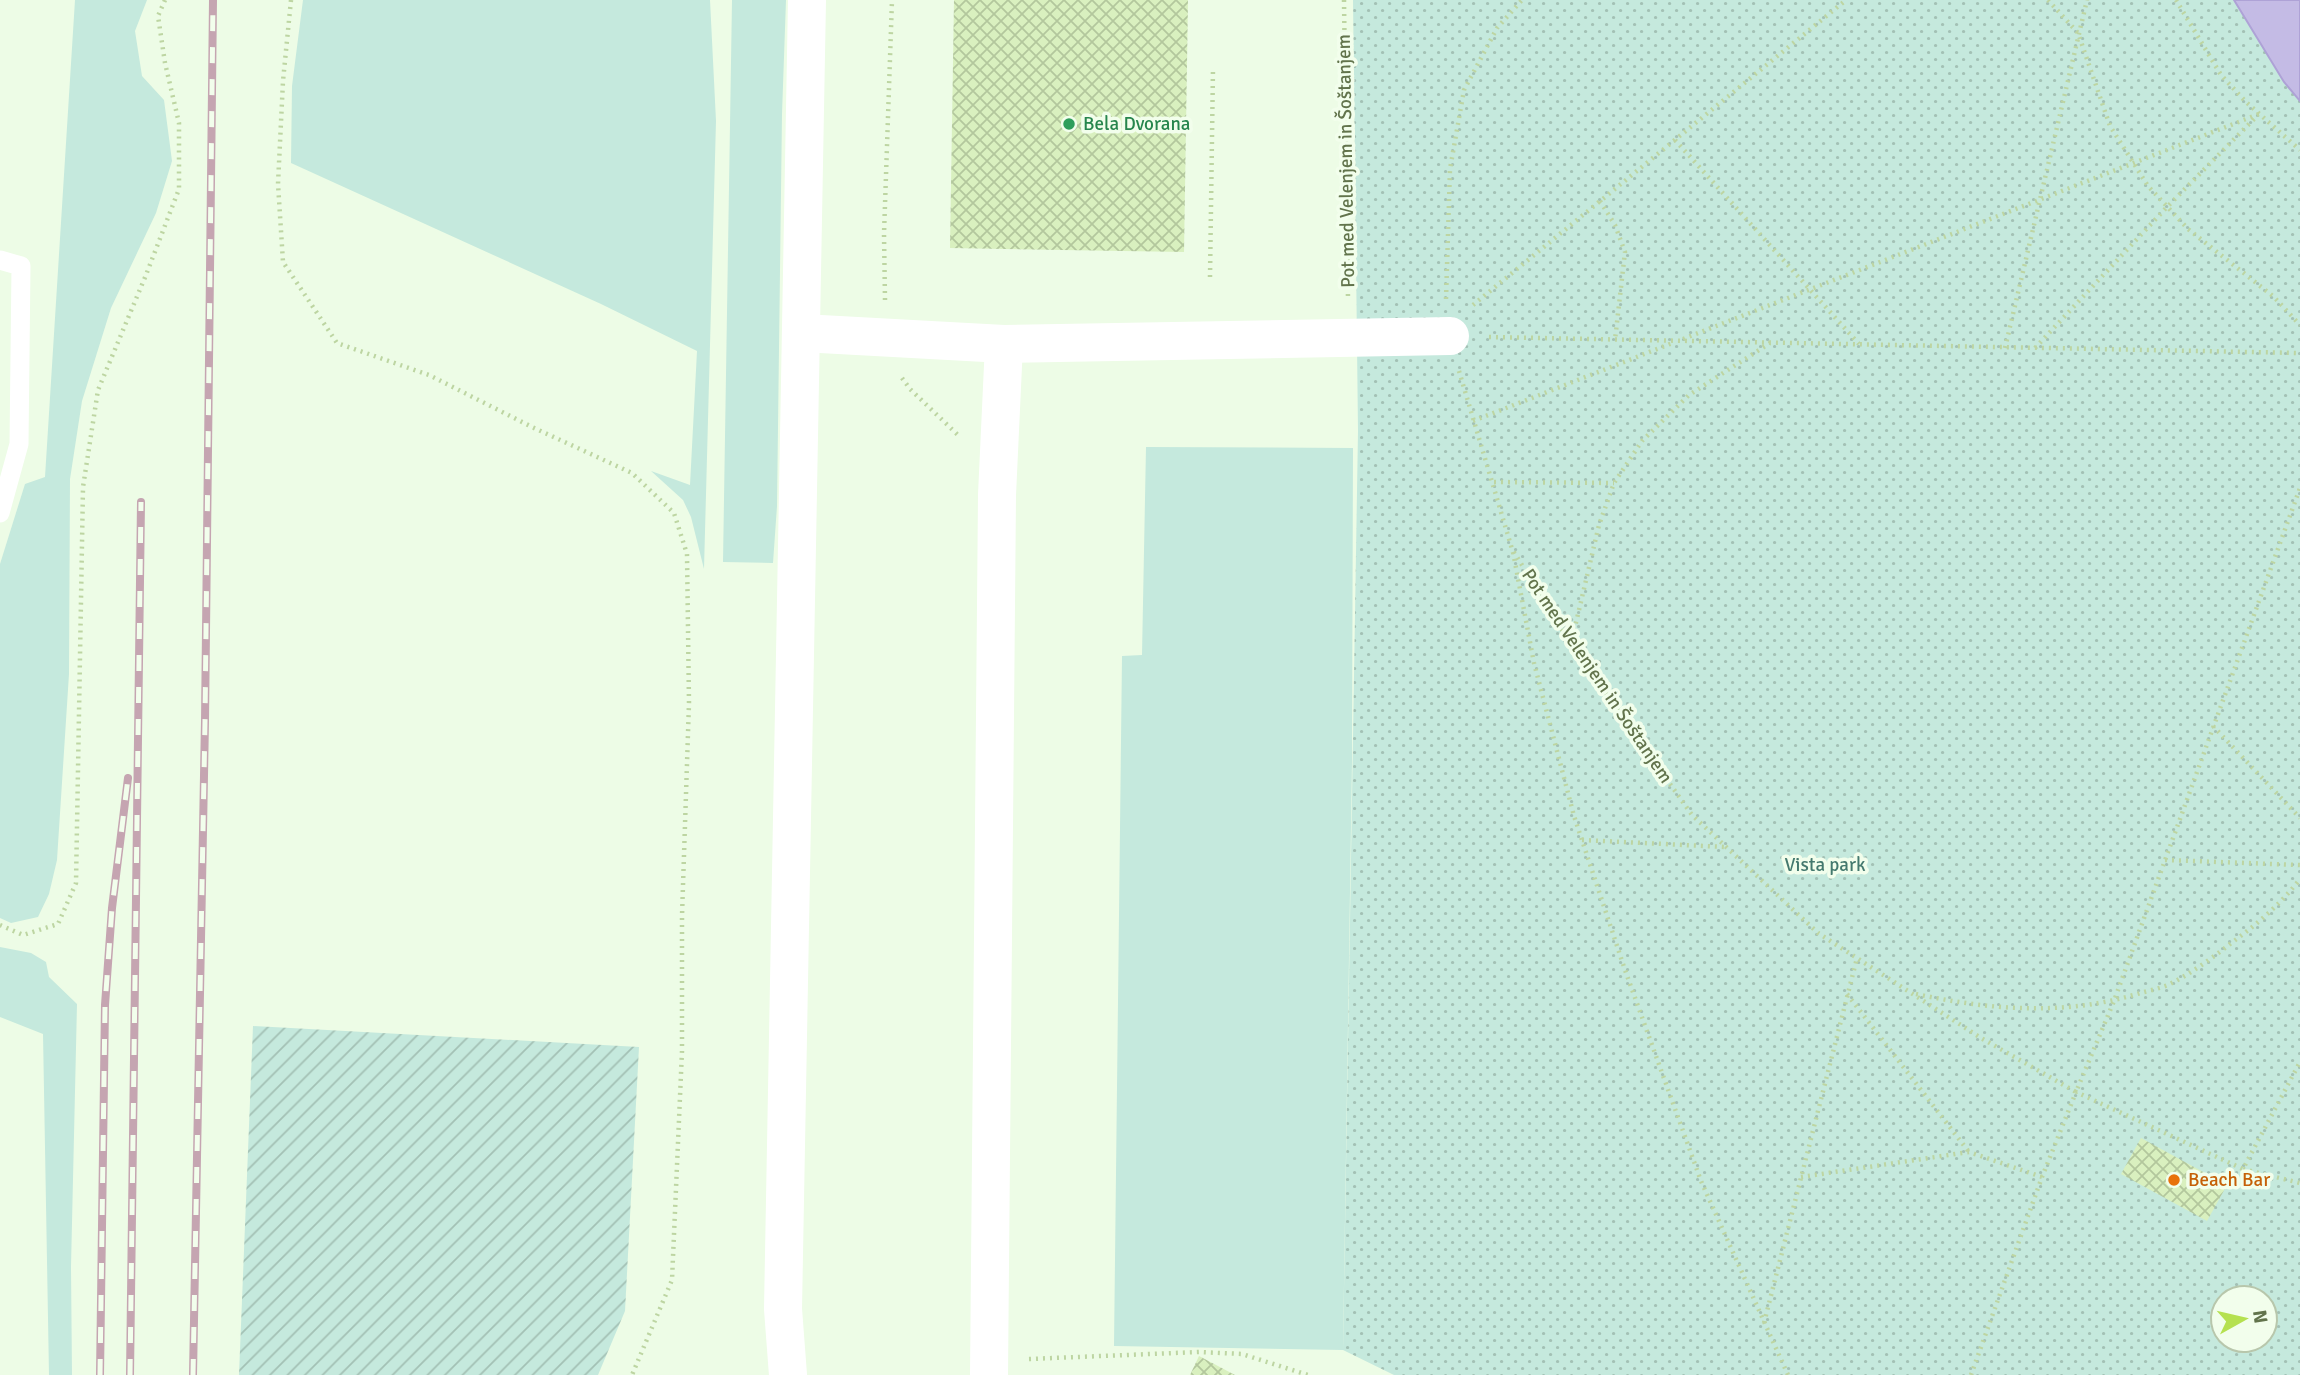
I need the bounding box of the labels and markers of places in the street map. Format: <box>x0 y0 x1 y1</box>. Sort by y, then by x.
place label: Bela Dvorana <box>1083 112 1191 136</box>
marker: Bela Dvorana <box>1061 116 1077 132</box>
place label: Beach Bar <box>2188 1168 2270 1192</box>
marker: Beach Bar <box>2166 1172 2182 1188</box>

